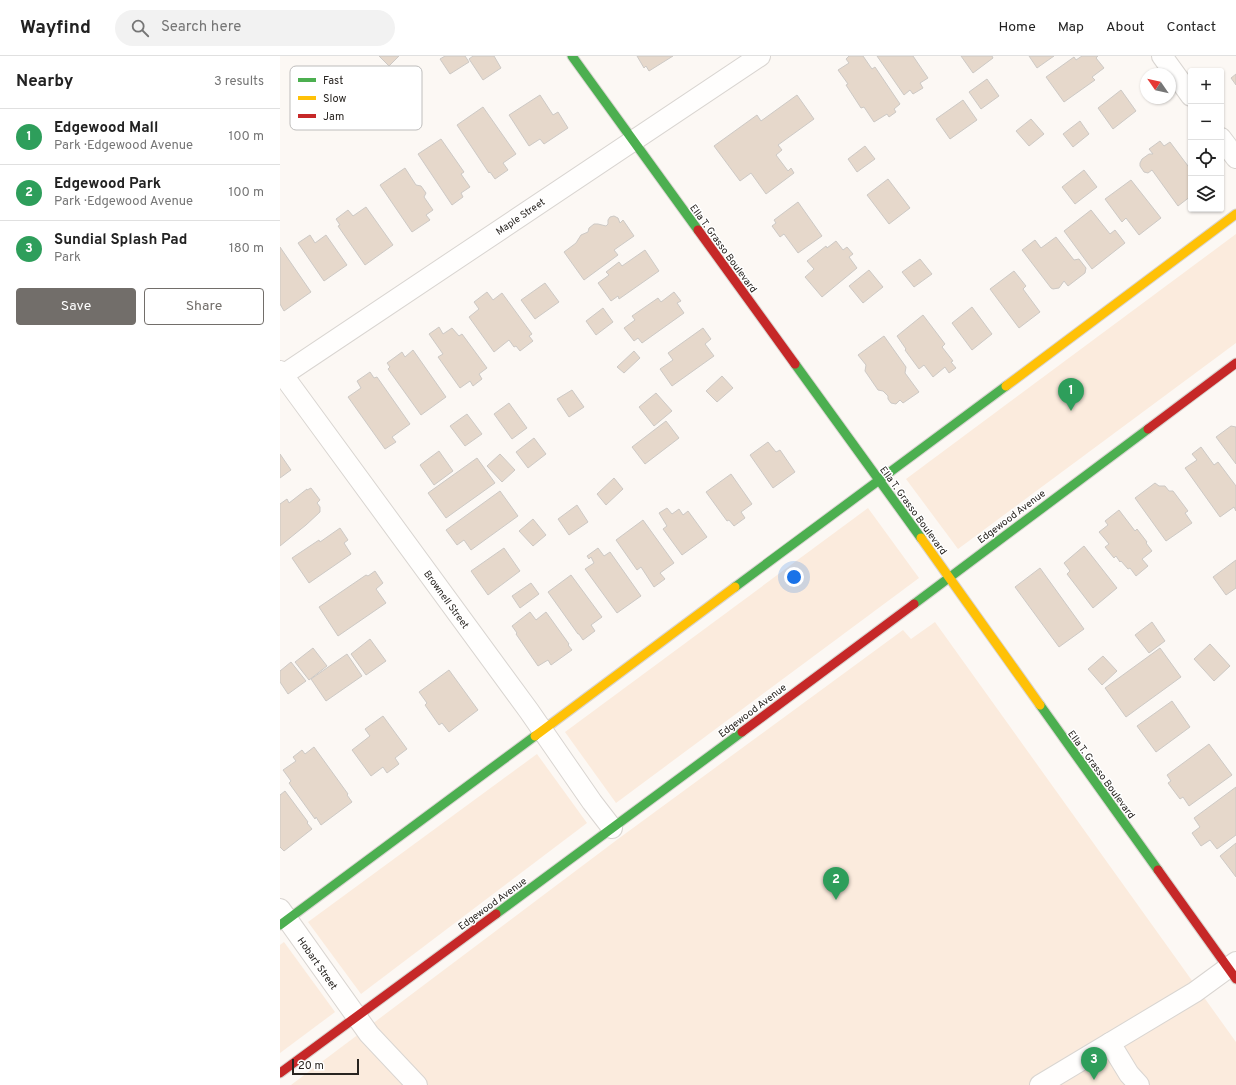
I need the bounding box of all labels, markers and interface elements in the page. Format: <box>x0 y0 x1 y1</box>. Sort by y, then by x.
search box <box>115 10 395 46</box>
text: Wayfind <box>20 16 91 40</box>
icon: search <box>129 17 151 39</box>
text: Search here <box>161 18 241 37</box>
text: Home <box>999 19 1036 36</box>
text: Map <box>1058 19 1084 36</box>
text: About <box>1106 19 1145 36</box>
text: Contact <box>1167 19 1216 36</box>
legend <box>290 66 422 130</box>
north arrow <box>1140 68 1176 104</box>
map controls <box>1188 68 1224 212</box>
button: + <box>1188 68 1224 104</box>
text: Nearby <box>16 71 73 93</box>
text: 3 results <box>214 74 264 90</box>
text: Fast <box>323 74 343 88</box>
text: Slow <box>323 92 346 106</box>
button: − <box>1188 104 1224 140</box>
text: Jam <box>323 110 344 124</box>
text: Edgewood Mall <box>54 119 158 138</box>
text: 1 <box>26 129 32 145</box>
text: 100 m <box>228 129 264 145</box>
text: Park · Edgewood Avenue <box>54 138 193 154</box>
button: locate <box>1188 140 1224 176</box>
text: Edgewood Park <box>54 175 161 194</box>
button: layers <box>1188 176 1224 212</box>
text: 2 <box>25 185 33 201</box>
text: 100 m <box>228 185 264 201</box>
text: Park · Edgewood Avenue <box>54 194 193 210</box>
street label: Maple Street <box>494 196 548 238</box>
street label: Ella T. Grasso Boulevard <box>686 202 759 296</box>
text: Sundial Splash Pad <box>54 231 187 250</box>
text: 3 <box>25 241 33 257</box>
text: 180 m <box>229 241 264 257</box>
text: Park <box>54 250 81 266</box>
button: Save <box>16 288 136 325</box>
button: Share <box>144 288 264 325</box>
pin: 1 <box>1058 378 1084 411</box>
street label: Ella T. Grasso Boulevard <box>876 464 949 558</box>
street label: Edgewood Avenue <box>975 487 1048 547</box>
your location <box>784 567 804 587</box>
street label: Brownell Street <box>420 568 471 632</box>
street label: Edgewood Avenue <box>716 681 789 741</box>
street label: Ella T. Grasso Boulevard <box>1064 728 1137 822</box>
pin: 2 <box>823 867 849 900</box>
street label: Edgewood Avenue <box>456 875 530 933</box>
street label: Hobart Street <box>294 935 340 993</box>
pin: 3 <box>1081 1047 1107 1080</box>
scale bar <box>292 1057 359 1076</box>
text: 20 m <box>298 1059 324 1073</box>

